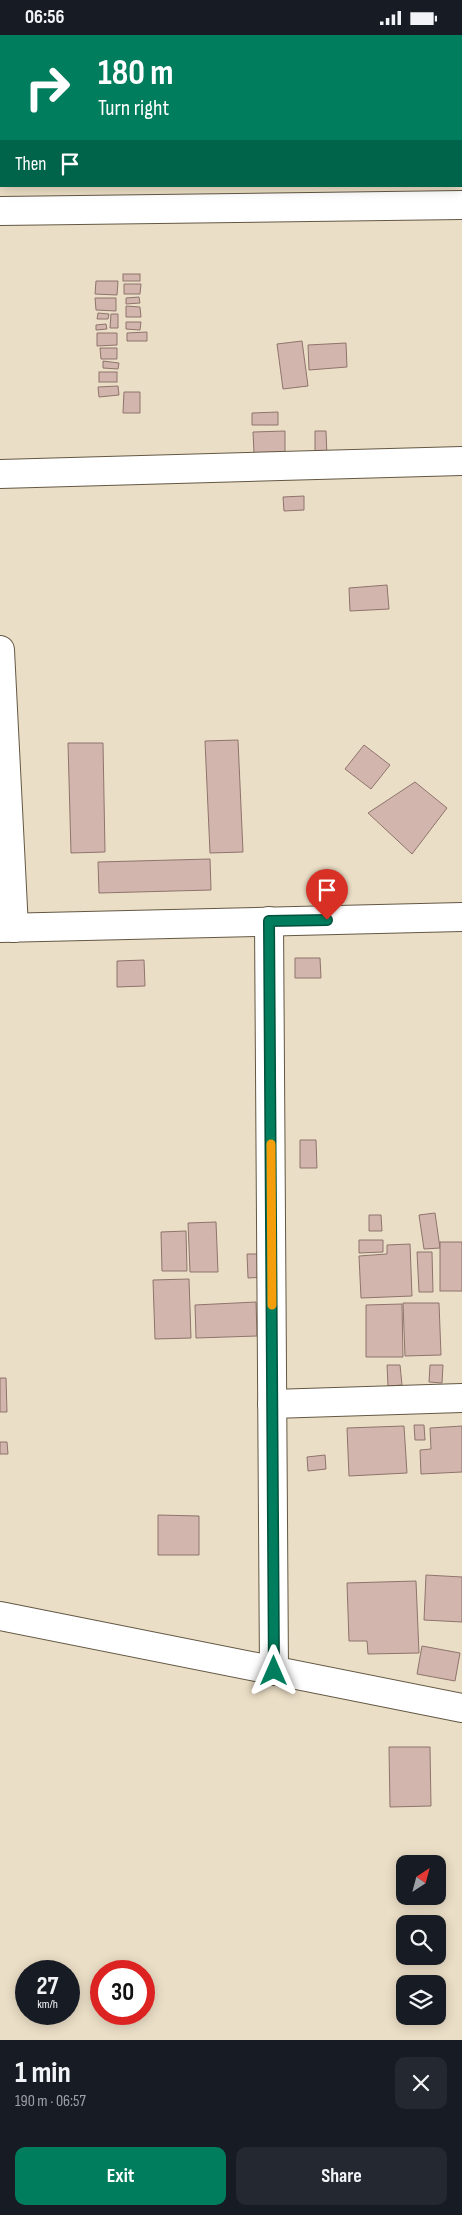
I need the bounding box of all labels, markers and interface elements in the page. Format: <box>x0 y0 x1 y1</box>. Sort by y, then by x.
text: 06:56 <box>25 6 65 29</box>
text: 180 m <box>98 52 174 95</box>
icon: right <box>15 55 80 120</box>
text: Turn right <box>98 95 169 122</box>
icon: arrive <box>56 150 84 178</box>
text: Then <box>15 153 46 176</box>
pin <box>306 869 348 920</box>
icon: arrive <box>313 876 341 904</box>
position arrow <box>247 1644 299 1696</box>
north arrow <box>396 1855 446 1905</box>
map controls <box>396 1855 446 2025</box>
button: search <box>396 1915 446 1965</box>
speed limit sign: 30 <box>90 1960 155 2025</box>
text: 27 <box>37 1971 58 2002</box>
button: layers <box>396 1975 446 2025</box>
text: km/h <box>37 1997 58 2012</box>
text: 1 min <box>15 2055 71 2091</box>
button: close <box>395 2057 447 2109</box>
text: 190 m · 06:57 <box>15 2092 86 2111</box>
button: Exit <box>15 2147 226 2205</box>
button: Share <box>236 2147 447 2205</box>

